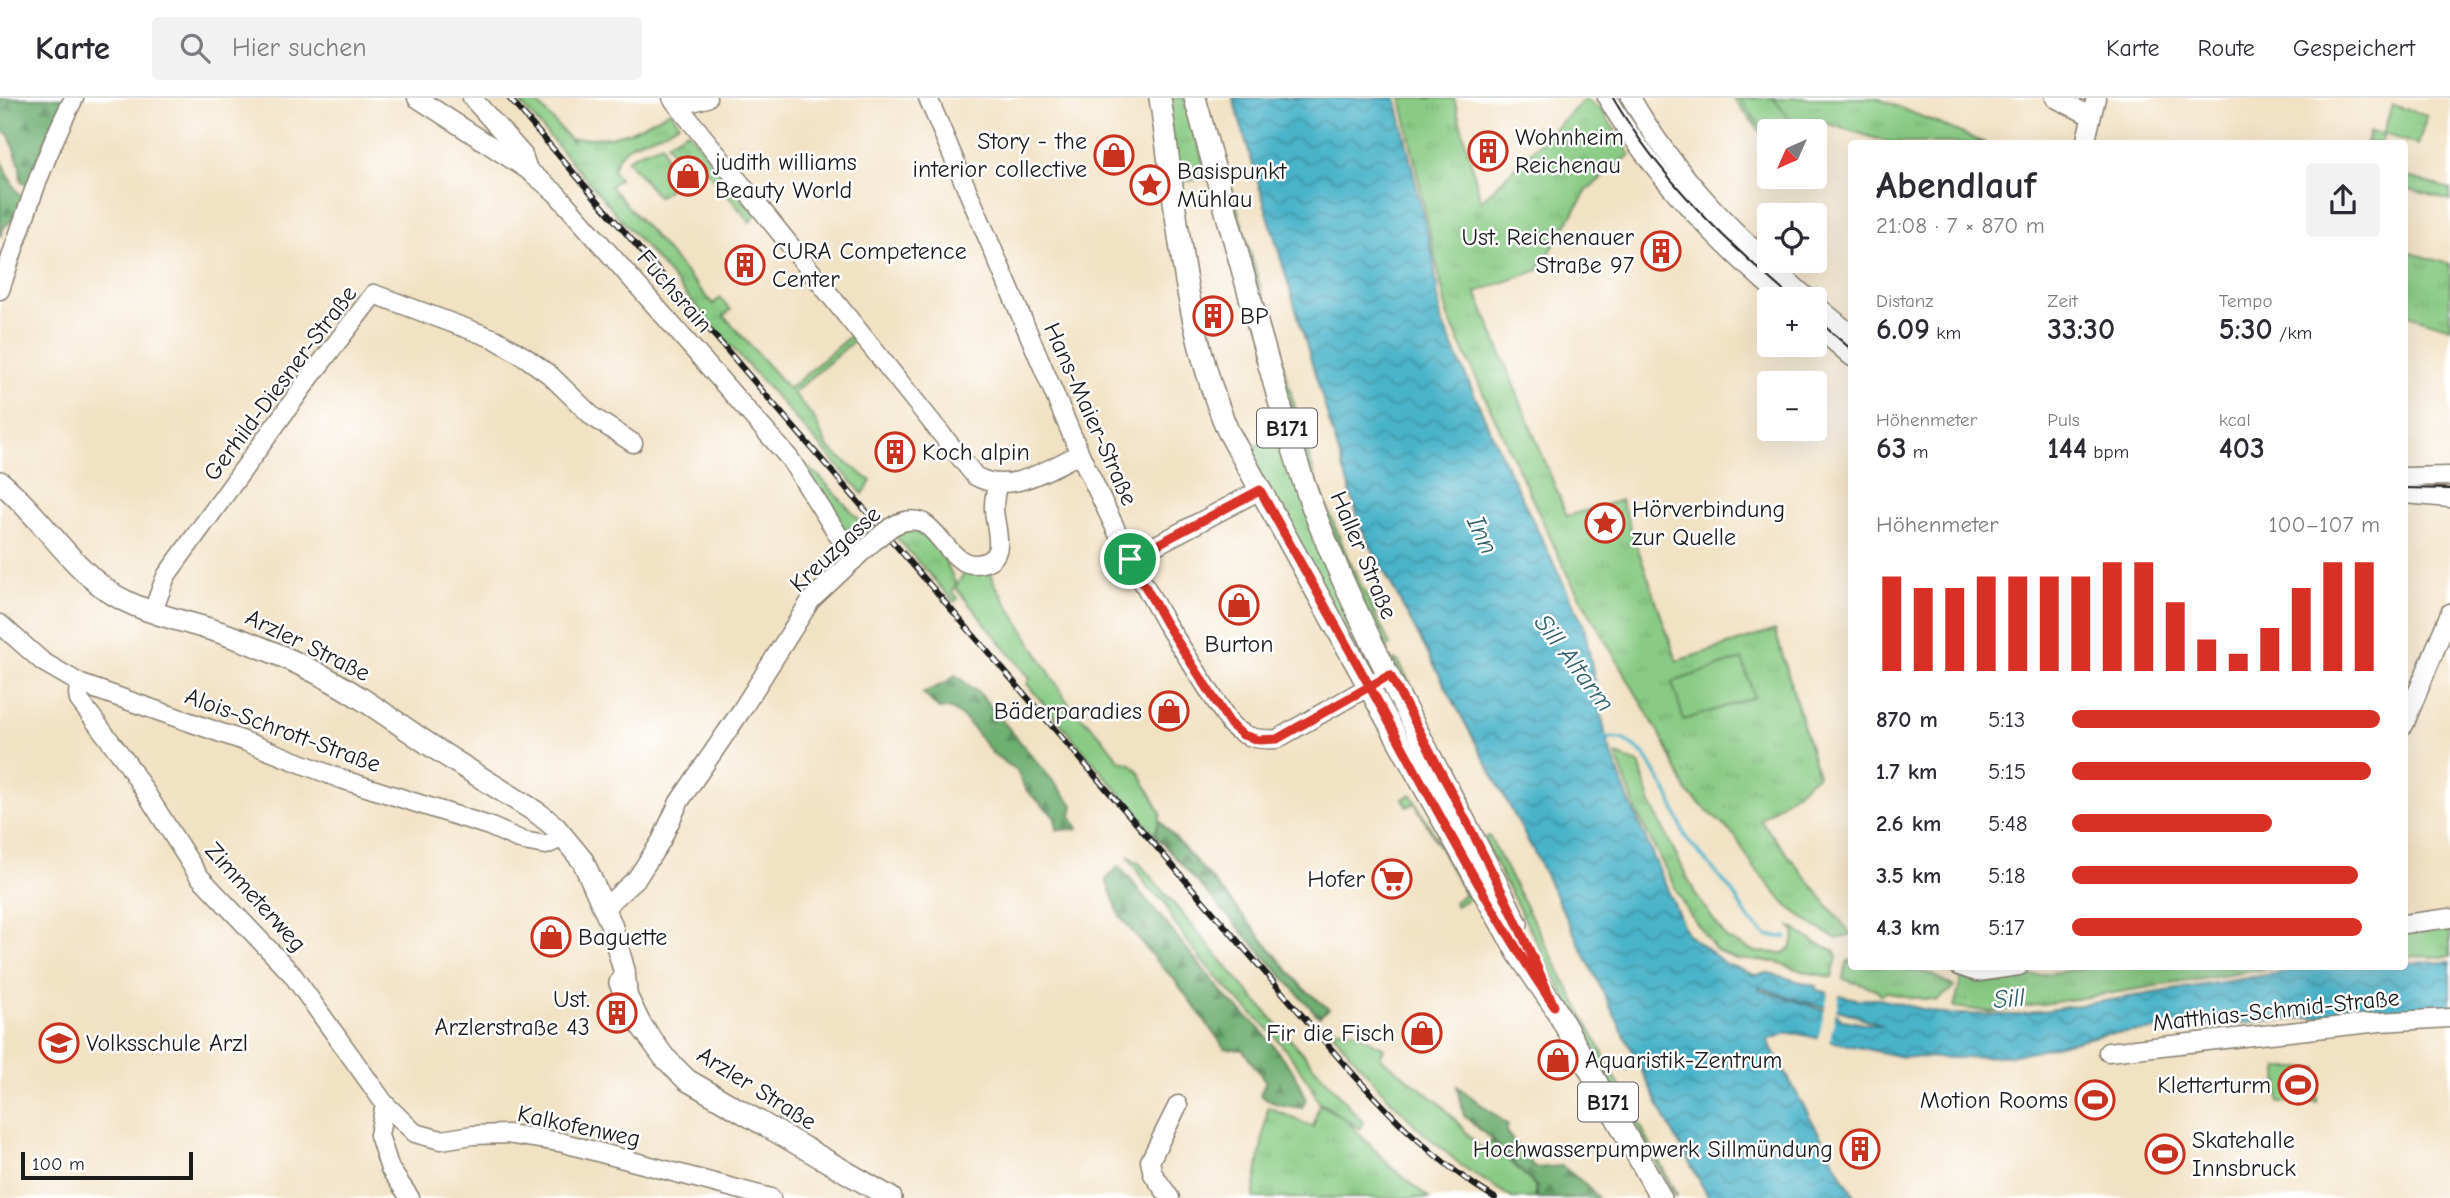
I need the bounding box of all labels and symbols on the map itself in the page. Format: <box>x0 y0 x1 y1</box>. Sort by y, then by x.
north arrow <box>1757 119 1827 189</box>
place label: Wohnheim Reichenau <box>1515 123 1624 179</box>
place label: Story - the interior collective <box>913 127 1087 183</box>
building icon: Wohnheim Reichenau <box>1467 130 1509 172</box>
shop icon: Story - the interior collective <box>1093 134 1135 176</box>
place label: judith williams Beauty World <box>712 148 857 204</box>
shop icon: judith williams Beauty World <box>667 155 709 197</box>
place label: Basispunkt Mühlau <box>1177 157 1288 213</box>
place icon: Basispunkt Mühlau <box>1129 164 1171 206</box>
place label: Ust. Reichenauer Straße 97 <box>1461 223 1634 279</box>
building icon: Ust. Reichenauer Straße 97 <box>1640 230 1682 272</box>
place label: CURA Competence Center <box>772 237 967 293</box>
street label: Fuchsrain <box>631 244 719 338</box>
building icon: CURA Competence Center <box>724 244 766 286</box>
street label: Gerhild-Diesner-Straße <box>198 280 362 486</box>
building icon: BP <box>1192 295 1234 337</box>
place label: BP <box>1240 302 1268 330</box>
street label: Hans-Maier-Straße <box>1038 318 1144 510</box>
road number: B171 <box>1257 408 1317 448</box>
building icon: Koch alpin <box>874 431 916 473</box>
place label: Koch alpin <box>922 438 1030 466</box>
street label: Haller Straße <box>1325 487 1403 623</box>
place label: Hörverbindung zur Quelle <box>1632 495 1785 551</box>
street label: Kreuzgasse <box>784 500 886 598</box>
place icon: Hörverbindung zur Quelle <box>1584 502 1626 544</box>
water label: Inn <box>1460 510 1504 559</box>
pin <box>1100 529 1160 589</box>
shop icon: Burton <box>1218 584 1260 626</box>
street label: Arzler Straße <box>241 603 375 687</box>
water label: Sill Altarm <box>1528 608 1620 718</box>
place label: Burton <box>1205 630 1273 658</box>
street label: Alois-Schrott-Straße <box>181 682 385 778</box>
shop icon: Bäderparadies <box>1148 690 1190 732</box>
place label: Bäderparadies <box>994 697 1142 725</box>
street label: Zimmeterweg <box>200 837 312 957</box>
supermarket icon: Hofer <box>1371 858 1413 900</box>
place label: Hofer <box>1307 865 1365 893</box>
shop icon: Baguette <box>530 916 572 958</box>
place label: Baguette <box>578 923 667 951</box>
water label: Sill <box>1992 983 2026 1015</box>
street label: Matthias-Schmid-Straße <box>2151 983 2401 1037</box>
place label: Ust. Arzlerstraße 43 <box>435 985 590 1041</box>
building icon: Ust. Arzlerstraße 43 <box>596 992 638 1034</box>
shop icon: Fir die Fisch <box>1401 1012 1443 1054</box>
place label: Fir die Fisch <box>1266 1019 1395 1047</box>
school or university icon: Volksschule Arzl <box>38 1022 80 1064</box>
place label: Volksschule Arzl <box>86 1029 248 1057</box>
shop icon: Aquaristik-Zentrum <box>1537 1039 1579 1081</box>
street label: Arzler Straße <box>692 1040 822 1136</box>
place label: Aquaristik-Zentrum <box>1585 1046 1782 1074</box>
sports icon: Kletterturm <box>2277 1064 2319 1106</box>
place label: Kletterturm <box>2157 1071 2271 1099</box>
sports icon: Motion Rooms <box>2074 1079 2116 1121</box>
road number: B171 <box>1578 1082 1638 1121</box>
place label: Motion Rooms <box>1920 1086 2068 1114</box>
street label: Kalkofenweg <box>515 1099 643 1153</box>
place label: Skatehalle Innsbruck <box>2192 1126 2296 1182</box>
building icon: Hochwasserpumpwerk Sillmündung <box>1839 1128 1881 1170</box>
sports icon: Skatehalle Innsbruck <box>2144 1133 2186 1175</box>
place label: Hochwasserpumpwerk Sillmündung <box>1473 1135 1833 1163</box>
scale bar <box>21 1149 192 1181</box>

